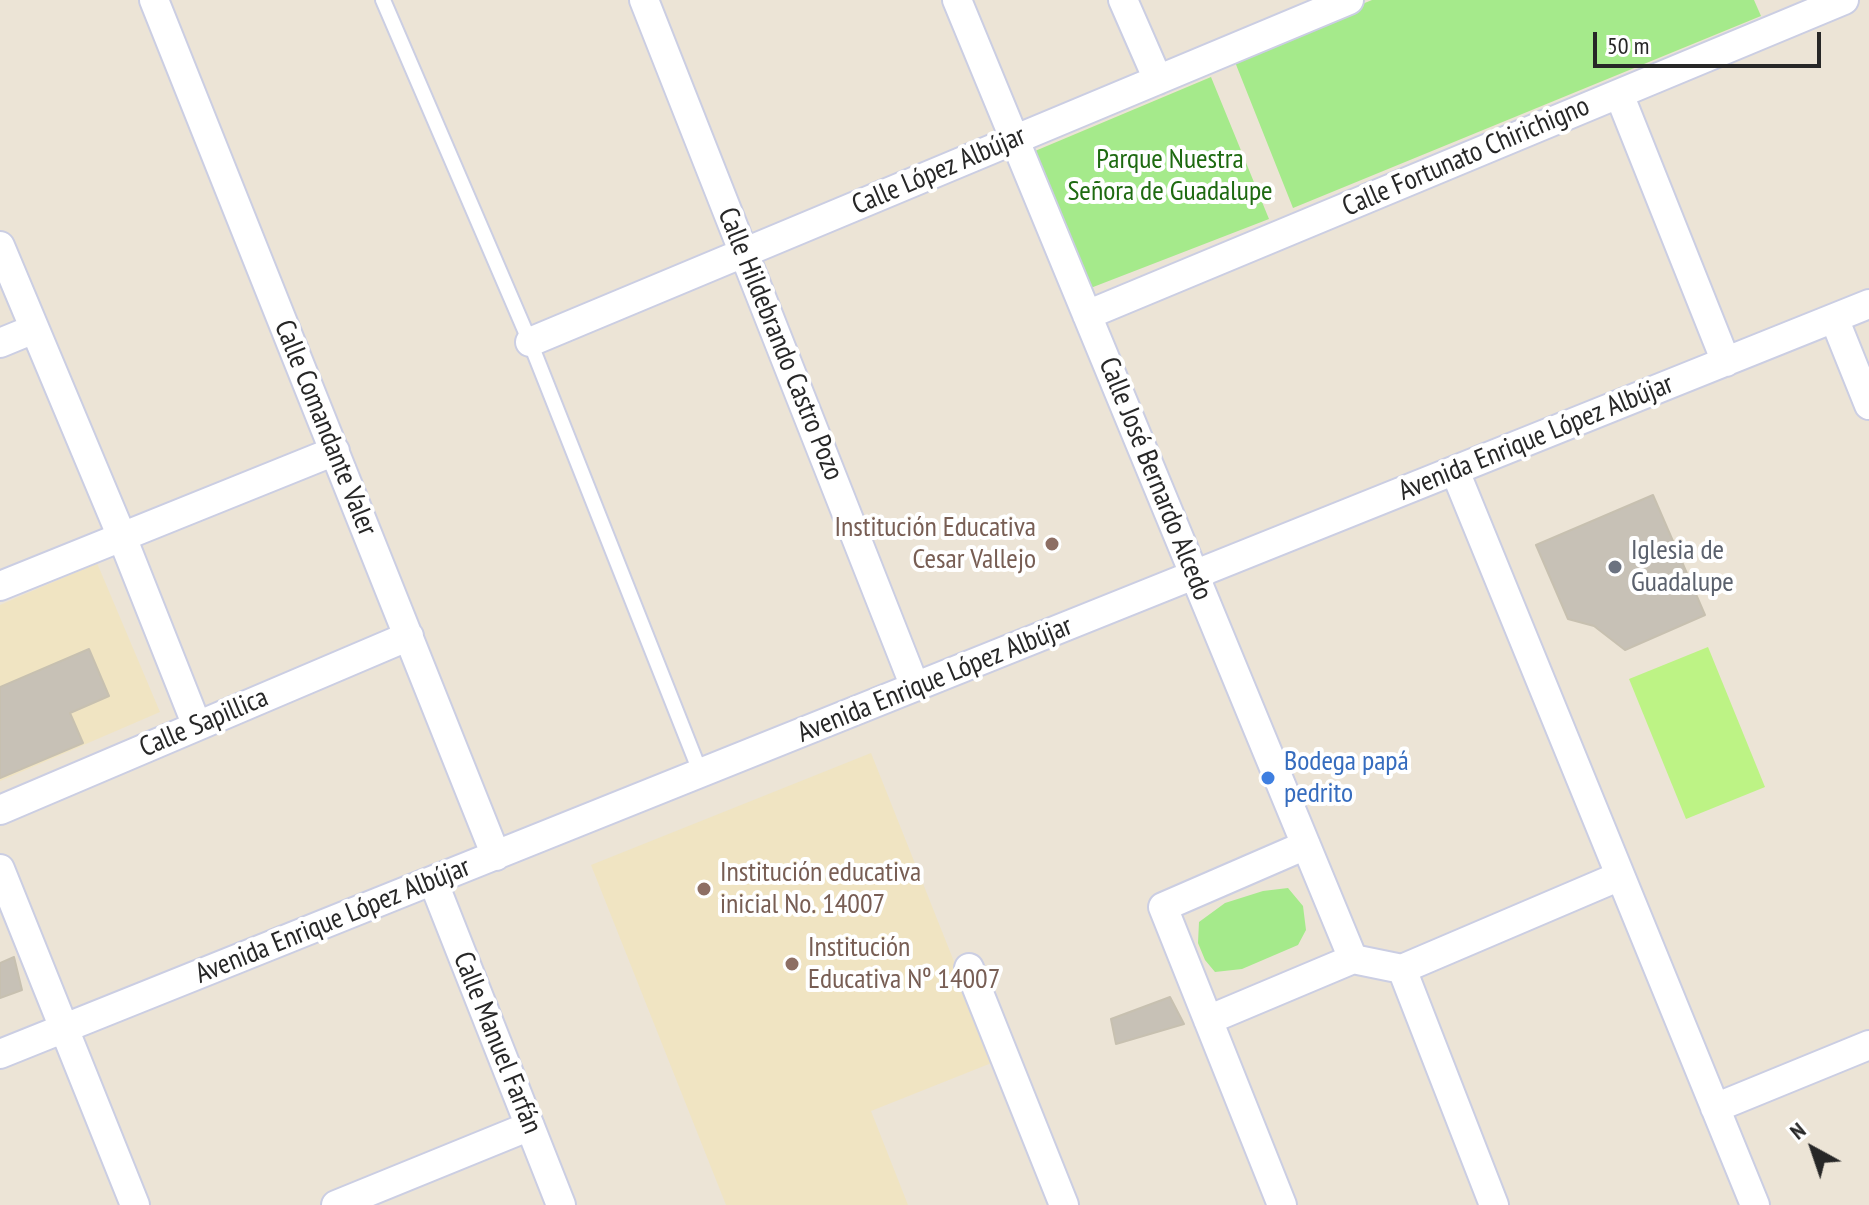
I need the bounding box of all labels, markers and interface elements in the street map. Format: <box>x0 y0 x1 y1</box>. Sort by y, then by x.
scale bar <box>1597 16 1825 66</box>
text: 50 m <box>1607 30 1649 61</box>
street label: Calle Fortunato Chirichigno <box>1338 90 1594 224</box>
street label: Calle López Albújar <box>847 119 1031 223</box>
park label: Parque Nuestra Señora de Guadalupe <box>1067 143 1273 209</box>
street label: Calle Hildebrando Castro Pozo <box>710 203 850 485</box>
street label: Calle Comandante Valer <box>266 315 384 541</box>
street label: Calle José Bernardo Alcedo <box>1091 353 1219 605</box>
street label: Avenida Enrique López Albújar <box>1394 368 1678 508</box>
place label: Institución Educativa Cesar Vallejo <box>834 511 1036 577</box>
place label: Iglesia de Guadalupe <box>1631 534 1734 600</box>
marker: Institución Educativa Cesar Vallejo <box>1043 535 1061 553</box>
marker: Iglesia de Guadalupe <box>1606 558 1624 576</box>
street label: Avenida Enrique López Albújar <box>793 610 1077 750</box>
street label: Calle Sapillica <box>135 681 273 765</box>
place label: Bodega papá pedrito <box>1284 745 1409 811</box>
marker: Bodega papá pedrito <box>1259 769 1277 787</box>
street label: Avenida Enrique López Albújar <box>191 851 475 991</box>
place label: Institución educativa inicial No. 14007 <box>720 856 921 922</box>
marker: Institución educativa inicial No. 14007 <box>695 880 713 898</box>
place label: Institución Educativa Nº 14007 <box>808 931 1000 997</box>
street label: Calle Manuel Farfán <box>445 947 549 1139</box>
marker: Institución Educativa Nº 14007 <box>783 955 801 973</box>
north arrow <box>1773 1109 1853 1189</box>
text: N <box>1784 1116 1811 1145</box>

